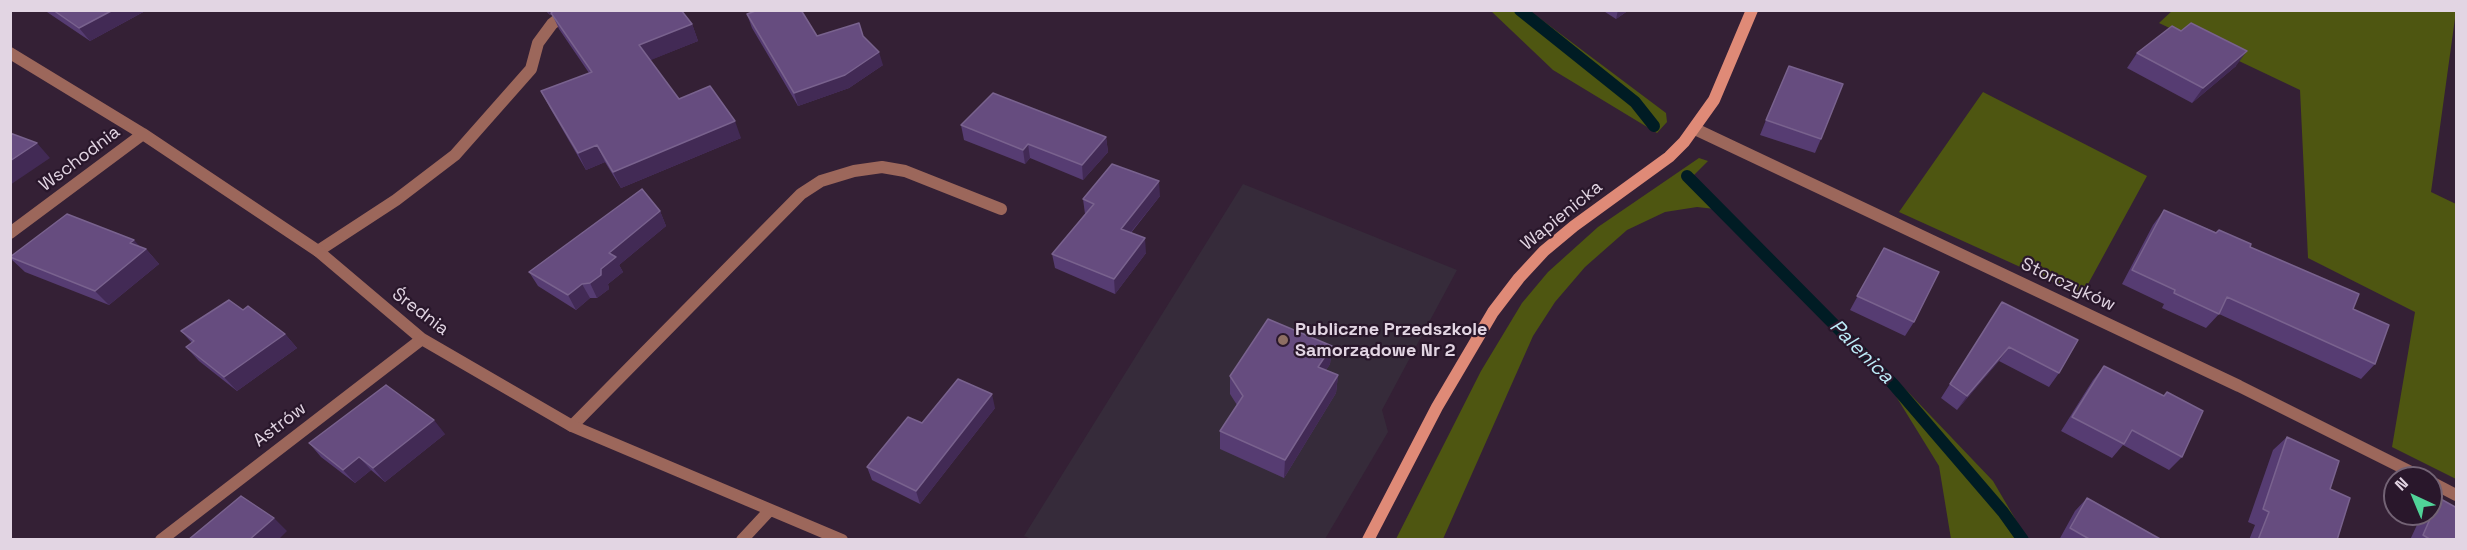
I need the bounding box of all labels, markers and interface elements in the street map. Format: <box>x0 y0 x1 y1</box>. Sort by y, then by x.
street label: Wschodnia <box>35 122 125 196</box>
street label: Wapienicka <box>1517 177 1607 255</box>
street label: Storczyków <box>2017 254 2119 316</box>
street label: Średnia <box>387 284 453 340</box>
water label: Palenica <box>1824 315 1898 389</box>
place label: Publiczne Przedszkole Samorządowe Nr 2 <box>1295 319 1487 362</box>
marker: Publiczne Przedszkole Samorządowe Nr 2 <box>1276 333 1290 347</box>
street label: Astrów <box>249 398 311 452</box>
north arrow <box>2383 466 2443 526</box>
text: N <box>2390 473 2413 495</box>

